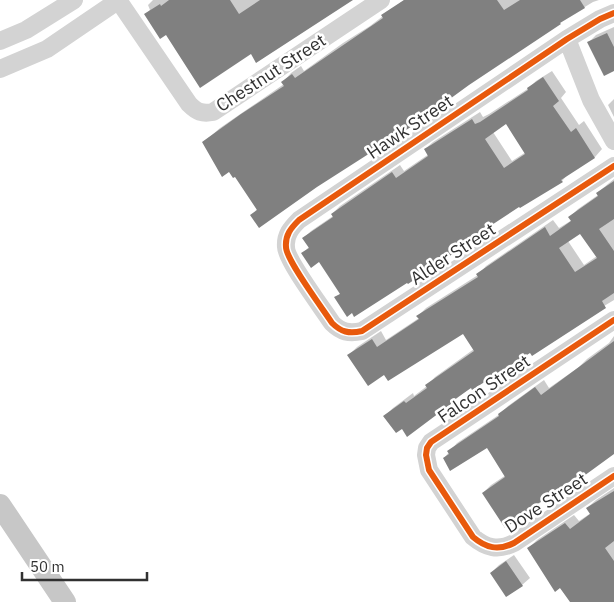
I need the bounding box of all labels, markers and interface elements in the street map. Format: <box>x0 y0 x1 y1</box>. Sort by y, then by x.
street label: Chestnut Street <box>211 28 330 117</box>
street label: Hawk Street <box>362 89 457 164</box>
street label: Alder Street <box>406 218 500 290</box>
street label: Falcon Street <box>433 349 534 428</box>
street label: Dove Street <box>500 467 592 538</box>
scale bar <box>22 550 148 582</box>
text: 50 m <box>30 557 65 576</box>

